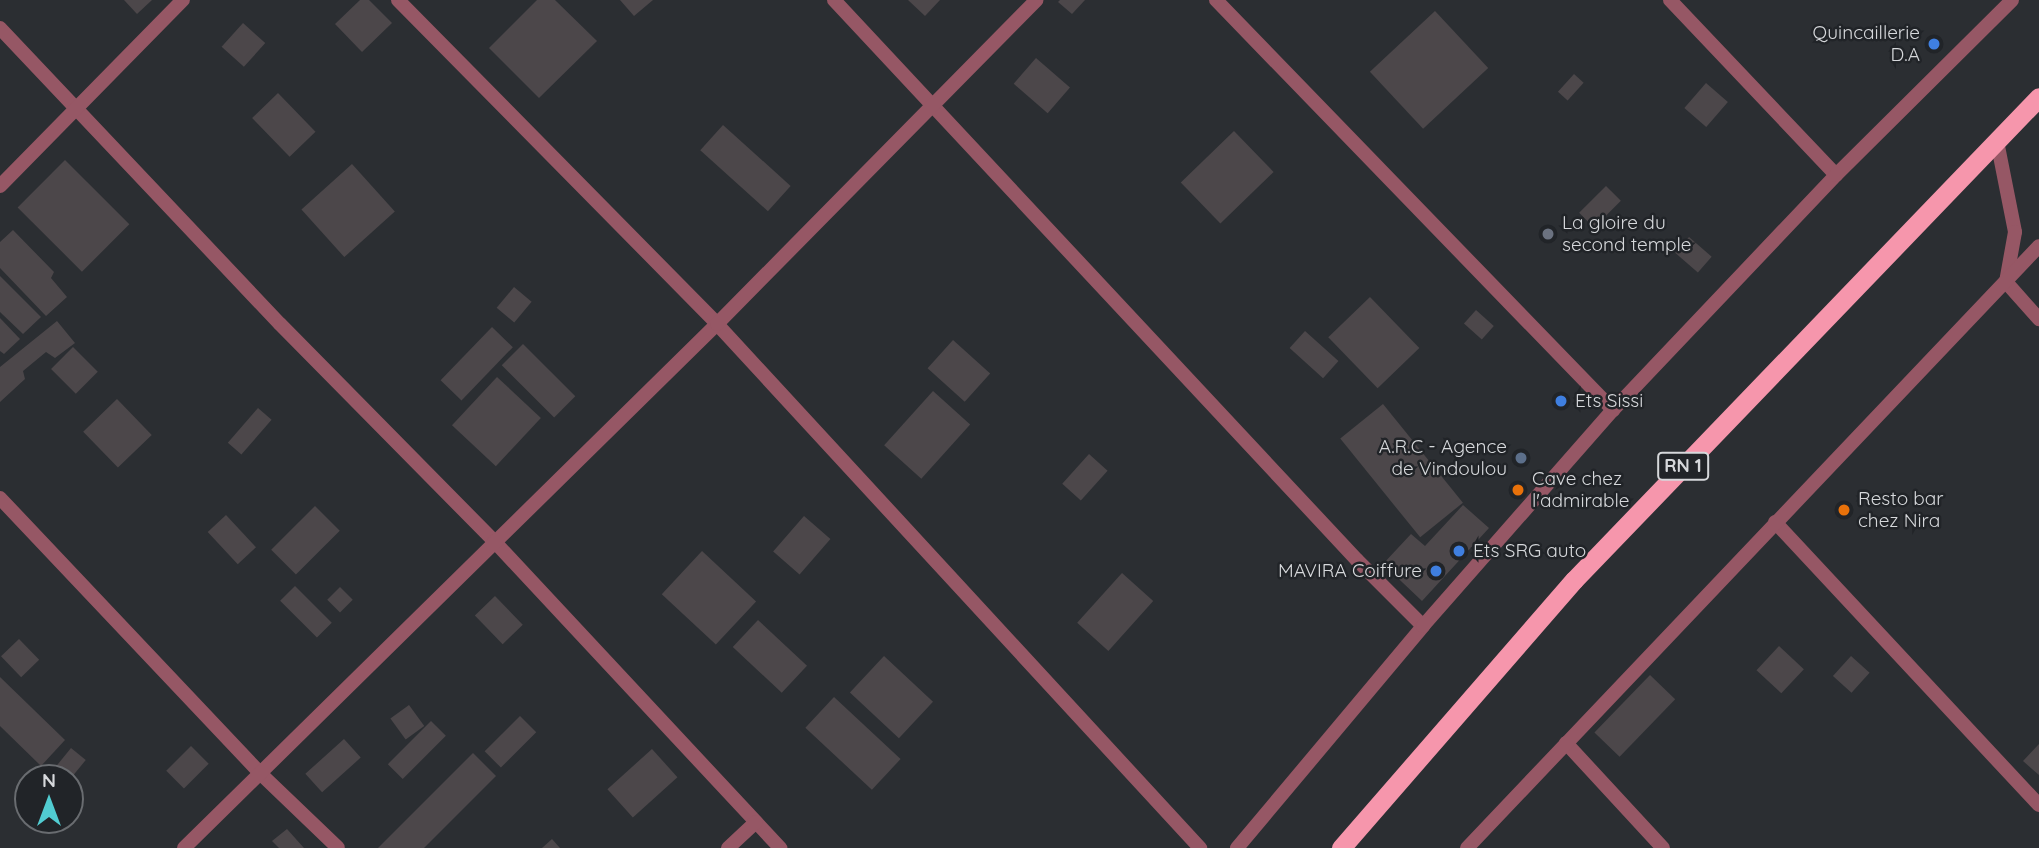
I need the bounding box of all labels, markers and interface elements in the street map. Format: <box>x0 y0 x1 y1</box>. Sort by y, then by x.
place label: Quincaillerie D.A <box>1813 22 1920 66</box>
marker: Quincaillerie D.A <box>1926 36 1942 52</box>
place label: La gloire du second temple <box>1562 212 1691 256</box>
marker: La gloire du second temple <box>1540 226 1556 242</box>
place label: Ets Sissi <box>1575 390 1643 412</box>
marker: Ets Sissi <box>1553 393 1569 409</box>
place label: A.R.C - Agence de Vindoulou <box>1379 436 1507 480</box>
marker: A.R.C - Agence de Vindoulou <box>1513 450 1529 466</box>
road number: RN 1 <box>1657 452 1709 480</box>
place label: Cave chez l'admirable <box>1532 468 1629 512</box>
marker: Cave chez l'admirable <box>1510 482 1526 498</box>
place label: Resto bar chez Nira <box>1858 488 1944 532</box>
marker: Resto bar chez Nira <box>1836 502 1852 518</box>
place label: Ets SRG auto <box>1473 540 1586 562</box>
marker: Ets SRG auto <box>1451 543 1467 559</box>
place label: MAVIRA Coiffure <box>1278 560 1422 582</box>
marker: MAVIRA Coiffure <box>1428 563 1444 579</box>
north arrow <box>14 764 84 834</box>
text: N <box>42 768 56 792</box>

